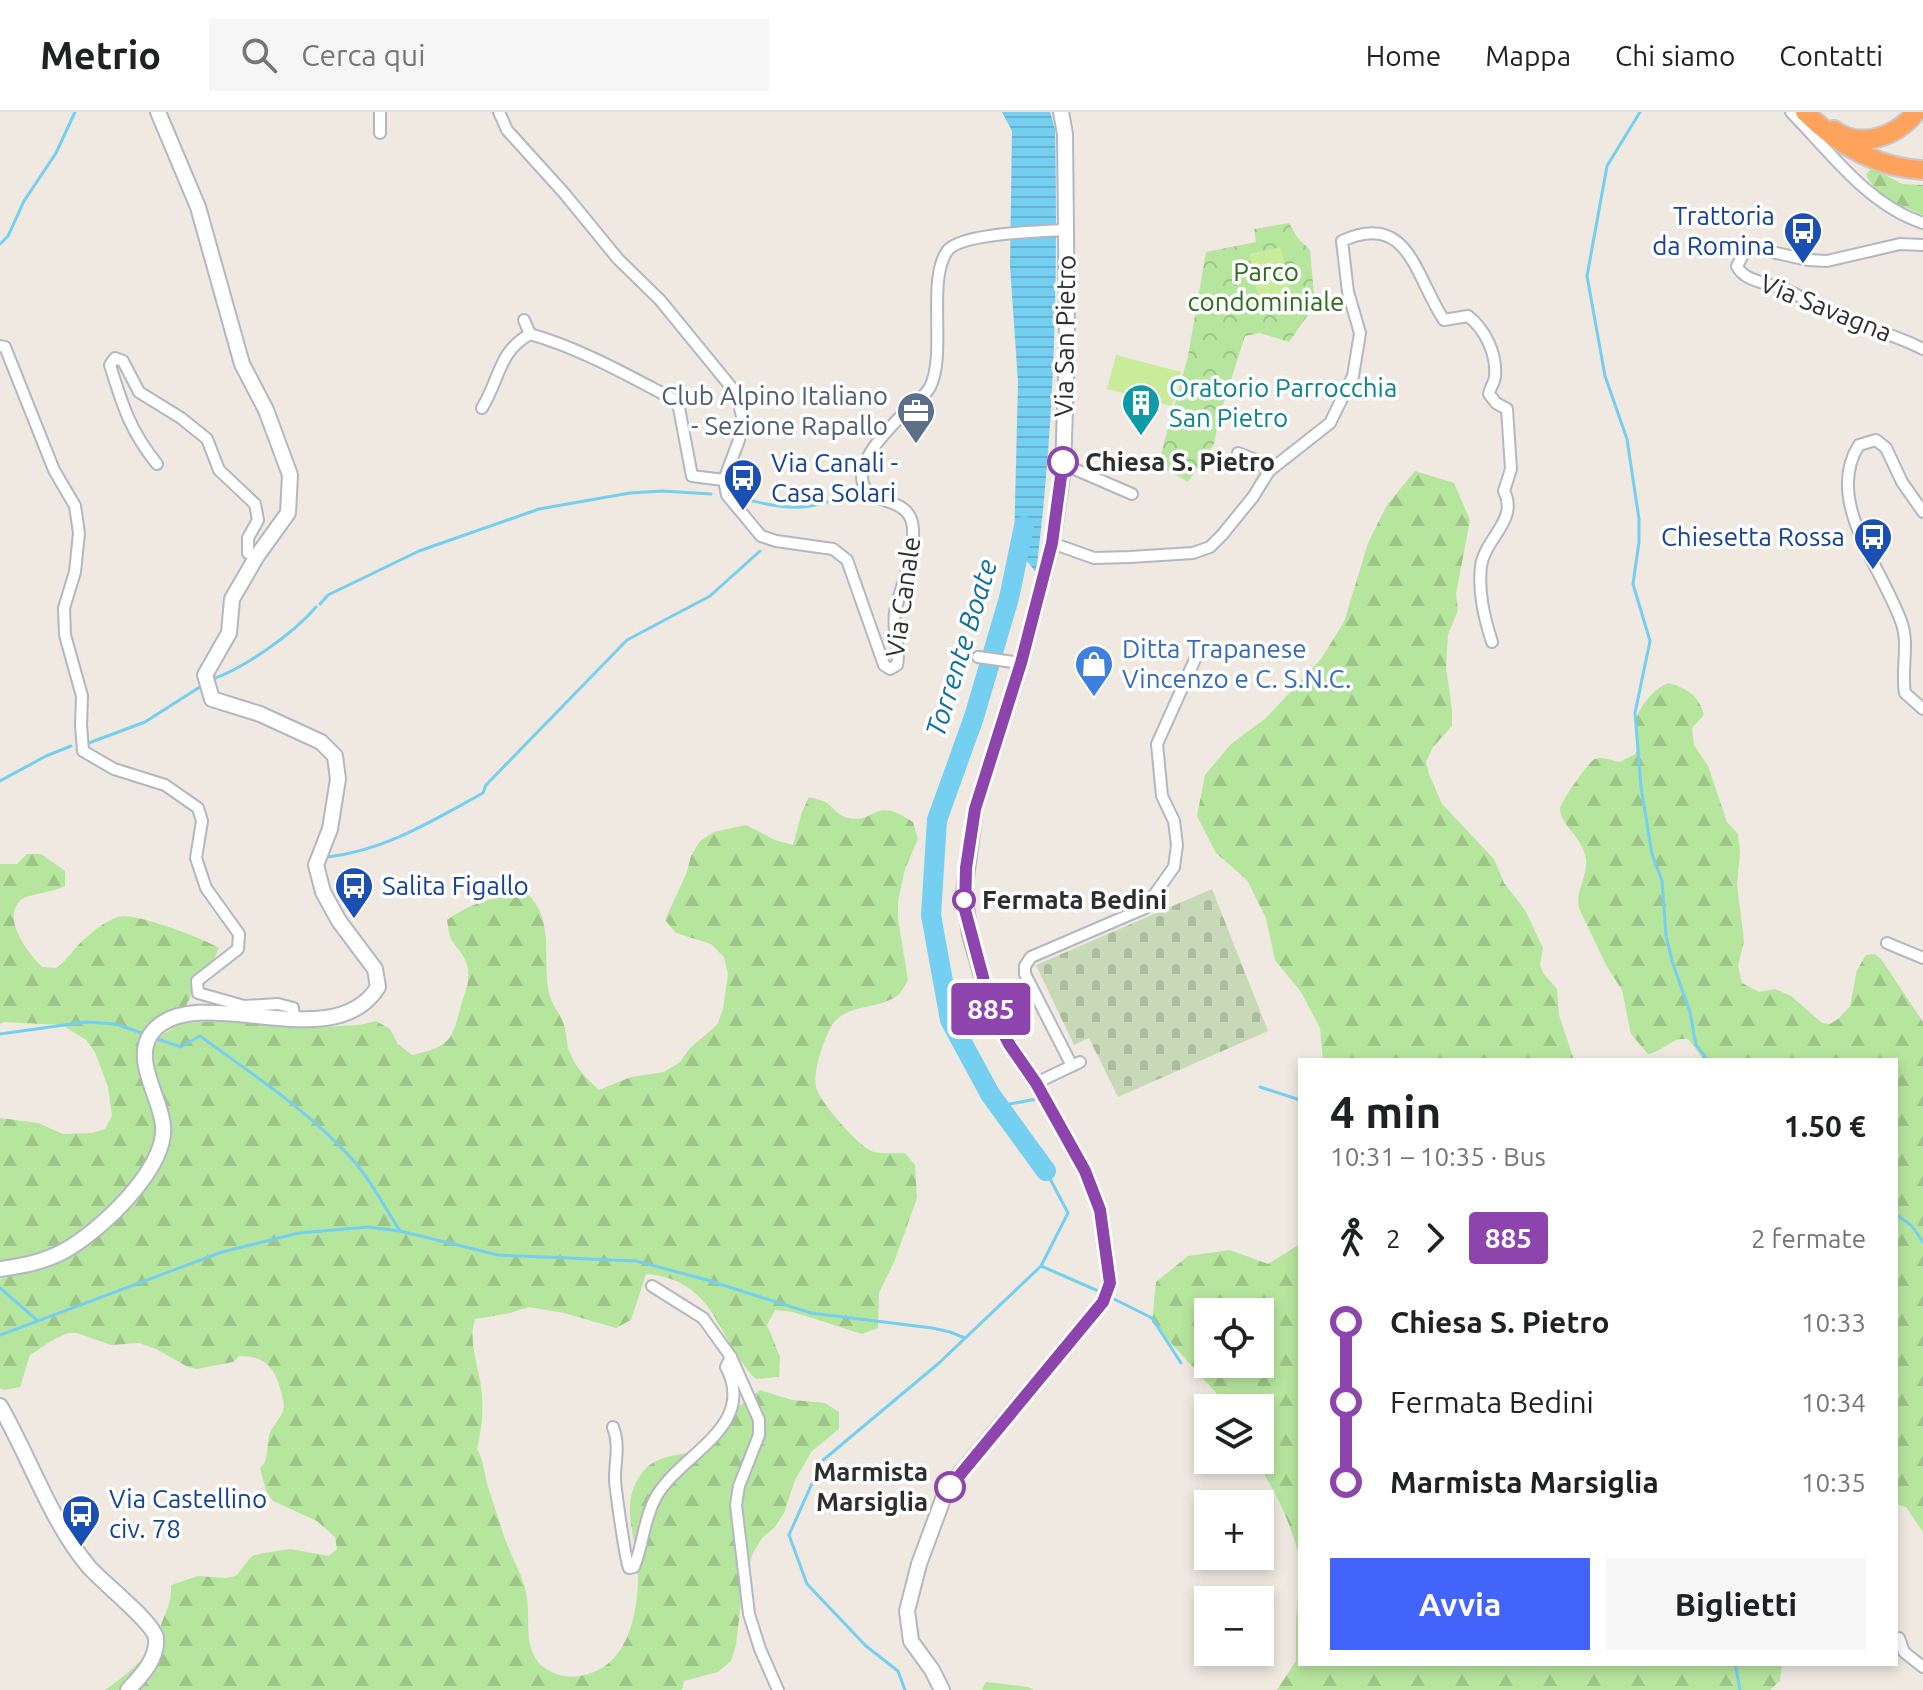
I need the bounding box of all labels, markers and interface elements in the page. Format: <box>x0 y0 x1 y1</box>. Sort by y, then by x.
search box <box>209 19 769 91</box>
icon: search <box>237 33 281 77</box>
text: Metrio <box>40 34 161 76</box>
text: Cerca qui <box>301 38 426 72</box>
text: Home <box>1366 40 1441 71</box>
text: Mappa <box>1485 40 1571 71</box>
text: Chi siamo <box>1615 40 1735 71</box>
text: Contatti <box>1779 40 1883 71</box>
place label: Trattoria da Romina <box>1652 201 1775 260</box>
bus stop icon: Trattoria da Romina <box>1782 210 1824 265</box>
street label: Via San Pietro <box>1049 255 1080 417</box>
park label: Parco condominiale <box>1188 257 1344 316</box>
street label: Via Savagna <box>1756 268 1896 347</box>
place label: Oratorio Parrocchia San Pietro <box>1169 373 1397 432</box>
place label: Club Alpino Italiano - Sezione Rapallo <box>661 381 888 440</box>
building icon: Oratorio Parrocchia San Pietro <box>1120 382 1162 437</box>
office icon: Club Alpino Italiano - Sezione Rapallo <box>895 390 937 445</box>
marker: Chiesa S. Pietro <box>1048 447 1078 477</box>
place label: Chiesa S. Pietro <box>1085 447 1275 476</box>
place label: Via Canali - Casa Solari <box>771 448 898 507</box>
bus stop icon: Via Canali - Casa Solari <box>722 457 764 512</box>
bus stop icon: Chiesetta Rossa <box>1852 516 1894 571</box>
place label: Chiesetta Rossa <box>1661 522 1845 551</box>
street label: Via Canale <box>880 535 925 659</box>
water label: Torrente Boate <box>919 555 1002 740</box>
place label: Ditta Trapanese Vincenzo e C. S.N.C. <box>1122 634 1351 693</box>
shop icon: Ditta Trapanese Vincenzo e C. S.N.C. <box>1073 643 1115 698</box>
bus stop icon: Salita Figallo <box>333 865 375 920</box>
place label: Salita Figallo <box>382 871 529 900</box>
place label: Fermata Bedini <box>982 885 1167 914</box>
marker: Fermata Bedini <box>953 889 975 911</box>
line badge: 885 <box>945 983 1037 1035</box>
text: 885 <box>967 993 1015 1024</box>
text: 4 min <box>1330 1087 1441 1136</box>
text: 1.50 € <box>1784 1109 1866 1143</box>
text: 10:31 – 10:35 · Bus <box>1330 1142 1546 1171</box>
icon: walk <box>1330 1216 1374 1260</box>
icon: forward <box>1413 1216 1457 1260</box>
text: 885 <box>1485 1222 1532 1253</box>
text: 2 <box>1386 1224 1401 1253</box>
text: 2 fermate <box>1751 1224 1866 1253</box>
map controls <box>1194 1298 1274 1666</box>
button: locate <box>1194 1298 1274 1378</box>
text: Chiesa S. Pietro <box>1390 1305 1609 1339</box>
text: 10:33 <box>1801 1308 1866 1337</box>
text: Fermata Bedini <box>1390 1385 1594 1419</box>
text: 10:34 <box>1801 1388 1866 1417</box>
button: layers <box>1194 1394 1274 1474</box>
place label: Marmista Marsiglia <box>813 1457 928 1516</box>
text: Marmista Marsiglia <box>1390 1465 1659 1499</box>
text: 10:35 <box>1801 1468 1866 1497</box>
marker: Marmista Marsiglia <box>935 1472 965 1502</box>
place label: Via Castellino civ. 78 <box>109 1484 267 1543</box>
button: + <box>1194 1490 1274 1570</box>
bus stop icon: Via Castellino civ. 78 <box>60 1493 102 1548</box>
button: Avvia <box>1330 1558 1590 1650</box>
button: Biglietti <box>1606 1558 1866 1650</box>
button: − <box>1194 1586 1274 1666</box>

